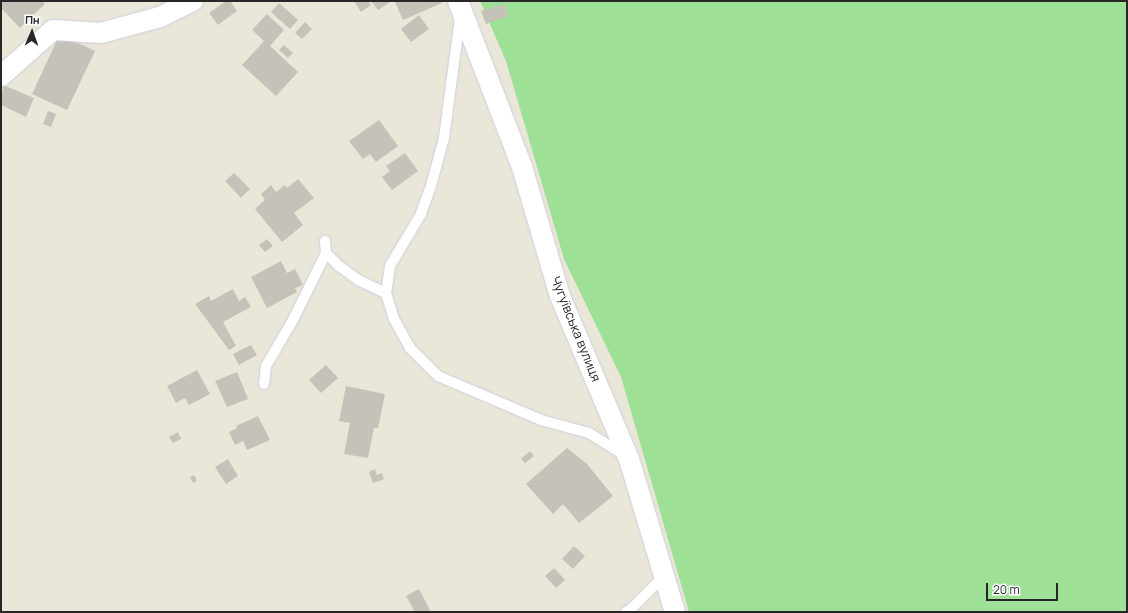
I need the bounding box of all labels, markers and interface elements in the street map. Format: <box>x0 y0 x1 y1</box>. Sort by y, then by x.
north arrow <box>12 12 52 52</box>
text: Пн <box>25 12 40 27</box>
street label: Чугуївська вулиця <box>548 274 604 384</box>
scale bar <box>988 575 1060 601</box>
text: 20 m <box>993 581 1020 598</box>

